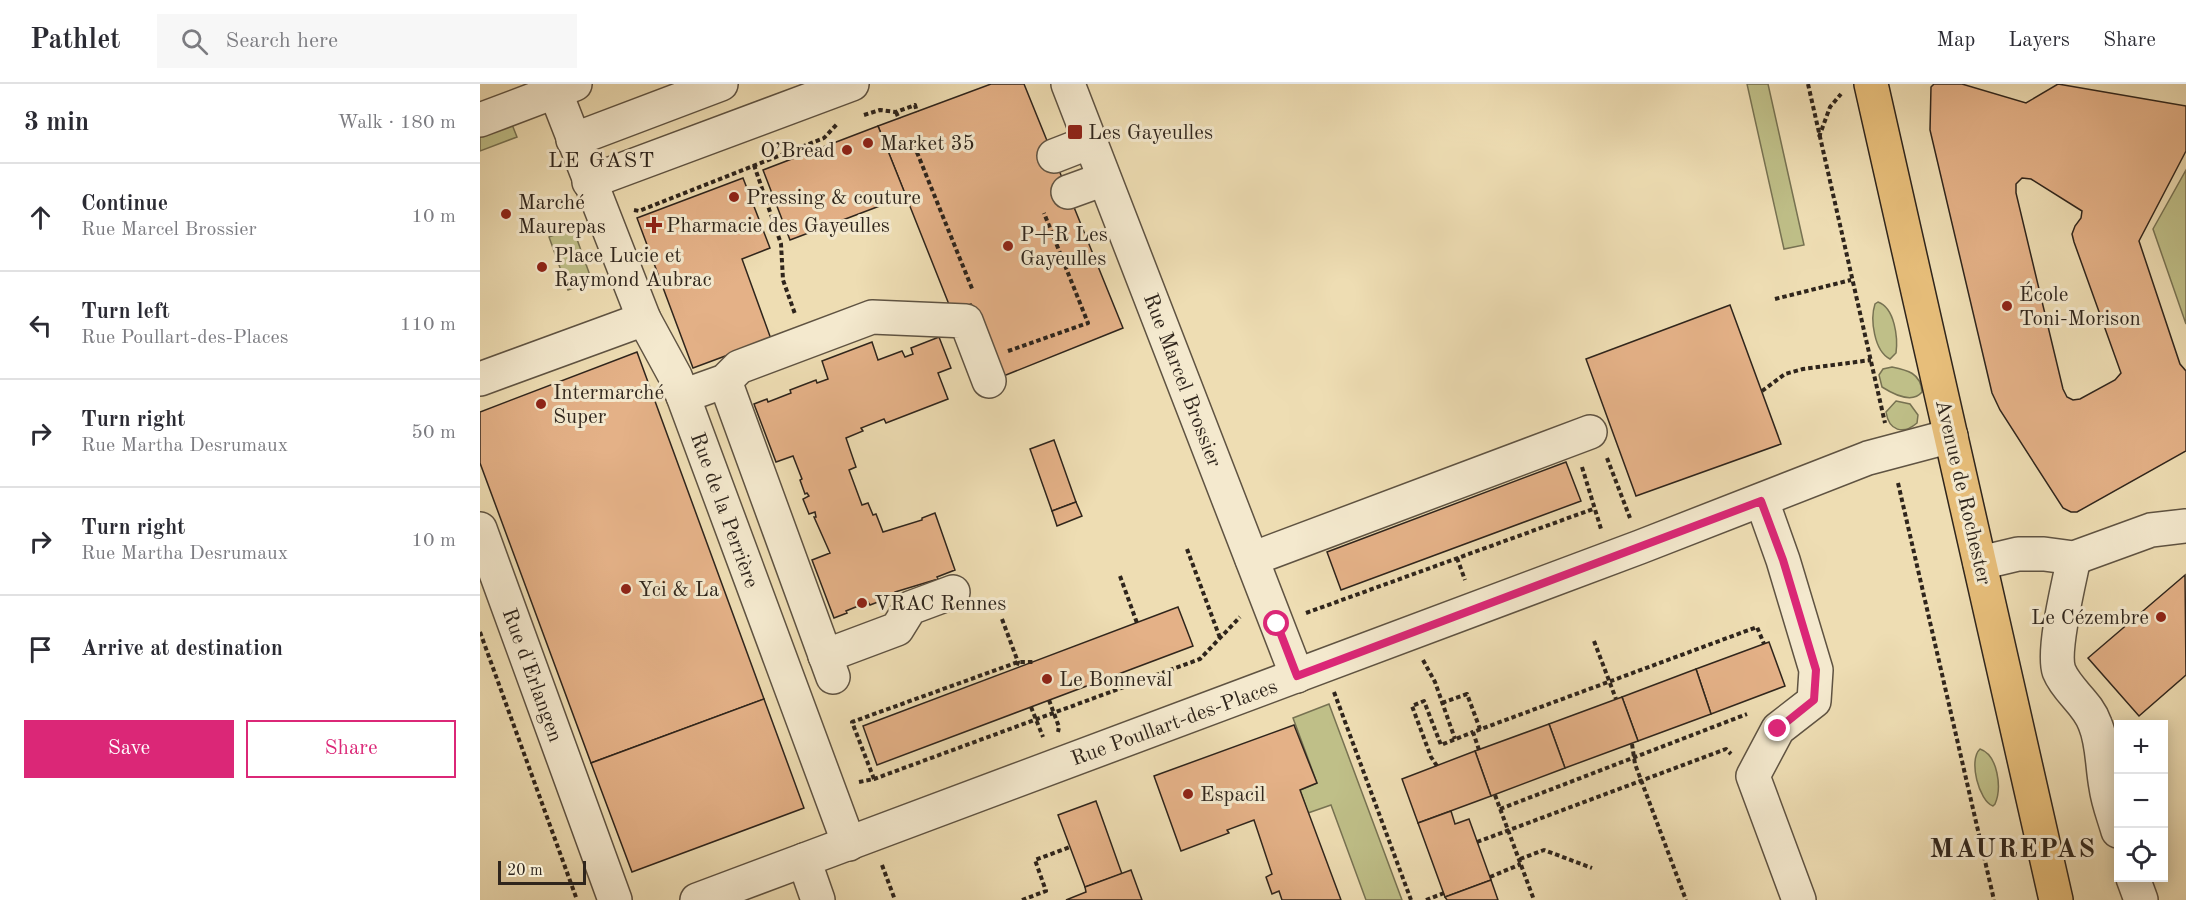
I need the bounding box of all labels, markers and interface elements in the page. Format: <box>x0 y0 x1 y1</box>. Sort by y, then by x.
search box <box>157 14 577 68</box>
icon: search <box>178 25 211 58</box>
text: Pathlet <box>30 27 121 55</box>
text: Search here <box>226 30 338 52</box>
text: Map <box>1936 30 1975 51</box>
text: Layers <box>2008 30 2070 51</box>
text: Share <box>2103 30 2156 51</box>
text: 3 min <box>24 110 89 136</box>
text: Walk · 180 m <box>337 113 456 133</box>
marker: Les Gayeulles <box>1066 123 1084 141</box>
place label: Les Gayeulles <box>1088 123 1213 144</box>
place label: Market 35 <box>880 134 975 155</box>
marker: Market 35 <box>861 136 875 150</box>
place label: O’Bread <box>760 141 835 162</box>
marker: O’Bread <box>840 143 854 157</box>
district label: LE GAST <box>548 150 656 172</box>
place label: Pressing & couture <box>746 188 921 209</box>
marker: Pressing & couture <box>727 190 741 204</box>
text: Continue <box>81 193 168 215</box>
place label: Marché Maurepas <box>518 193 606 238</box>
icon: ahead <box>24 201 57 234</box>
text: 10 m <box>411 207 456 227</box>
marker: Marché Maurepas <box>499 207 513 221</box>
place label: Pharmacie des Gayeulles <box>666 216 890 237</box>
marker: Pharmacie des Gayeulles <box>647 218 661 232</box>
text: Rue Marcel Brossier <box>81 220 257 240</box>
place label: P+R Les Gayeulles <box>1020 225 1108 270</box>
marker: P+R Les Gayeulles <box>1001 239 1015 253</box>
place label: Place Lucie et Raymond Aubrac <box>554 246 712 291</box>
marker: Place Lucie et Raymond Aubrac <box>535 260 549 274</box>
place label: École Toni-Morison <box>2019 281 2141 330</box>
street label: Rue Marcel Brossier <box>1139 291 1225 471</box>
marker: École Toni-Morison <box>2000 299 2014 313</box>
text: Turn left <box>81 301 170 323</box>
icon: left <box>24 309 57 342</box>
text: 110 m <box>400 315 456 335</box>
text: Rue Poullart-des-Places <box>81 328 288 348</box>
place label: Intermarché Super <box>553 383 664 428</box>
marker: Intermarché Super <box>534 397 548 411</box>
street label: Avenue de Rochester <box>1931 398 1994 587</box>
text: Turn right <box>81 409 185 431</box>
icon: right <box>24 417 57 450</box>
text: 50 m <box>411 423 456 443</box>
street label: Rue de la Perrière <box>686 430 761 591</box>
text: Rue Martha Desrumaux <box>81 436 288 456</box>
text: Turn right <box>81 517 185 539</box>
icon: right <box>24 525 57 558</box>
text: 10 m <box>411 531 456 551</box>
text: Rue Martha Desrumaux <box>81 544 288 564</box>
place label: Yci & La <box>638 580 719 601</box>
marker: Yci & La <box>619 582 633 596</box>
place label: VRAC Rennes <box>874 594 1006 615</box>
marker: VRAC Rennes <box>855 596 869 610</box>
street label: Rue d'Erlangen <box>498 606 566 745</box>
place label: Le Cézembre <box>2031 608 2149 629</box>
route start <box>1263 610 1289 636</box>
marker: Le Cézembre <box>2154 610 2168 624</box>
icon: arrive <box>24 633 57 666</box>
text: Arrive at destination <box>81 638 283 660</box>
place label: Le Bonneval <box>1059 670 1173 691</box>
marker: Le Bonneval <box>1040 672 1054 686</box>
street label: Rue Poullart-des-Places <box>1069 676 1280 771</box>
route end <box>1764 715 1790 741</box>
button: Save <box>24 720 234 778</box>
button: Share <box>246 720 456 778</box>
map controls <box>2114 720 2168 882</box>
button: + <box>2114 720 2168 774</box>
button: − <box>2114 774 2168 828</box>
place label: Espacil <box>1200 785 1266 806</box>
marker: Espacil <box>1181 787 1195 801</box>
button: locate <box>2114 828 2168 882</box>
district label: MAUREPAS <box>1930 836 2096 863</box>
scale bar <box>498 858 586 886</box>
text: 20 m <box>507 863 543 879</box>

